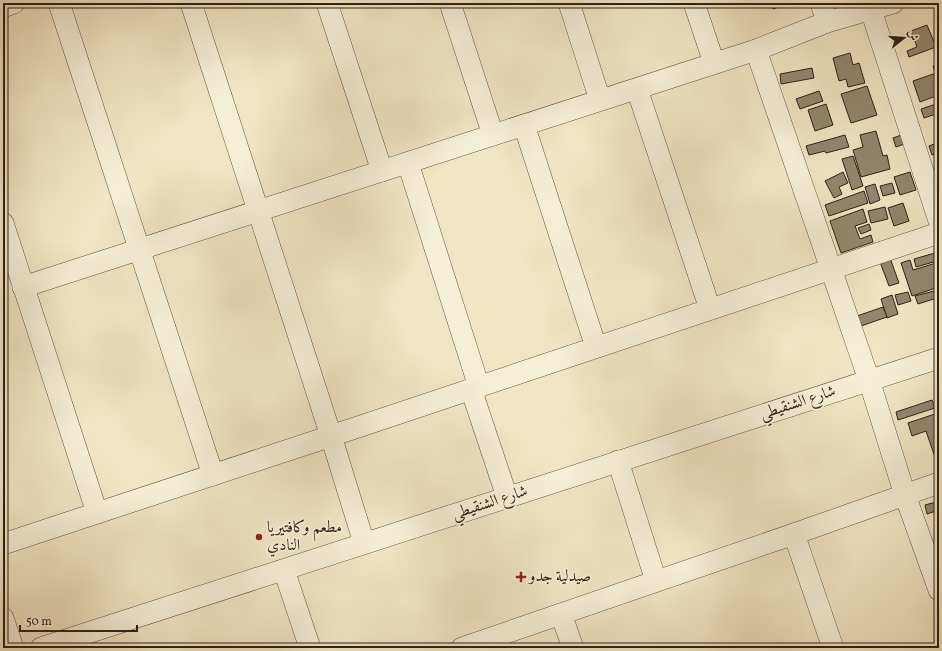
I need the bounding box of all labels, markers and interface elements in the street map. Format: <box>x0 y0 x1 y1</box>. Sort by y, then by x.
north arrow <box>884 18 924 58</box>
text: ش <box>903 28 921 43</box>
street label: شارع الشنقيطي <box>757 380 840 428</box>
street label: شارع الشنقيطي <box>449 480 532 528</box>
place label: مطعم وكافتيريا النادي <box>267 517 342 557</box>
marker: مطعم وكافتيريا النادي <box>254 532 264 542</box>
place label: صيدلية جدو <box>527 566 591 588</box>
marker: صيدلية جدو <box>516 572 526 582</box>
scale bar <box>20 607 137 633</box>
text: 50 m <box>26 614 52 630</box>

